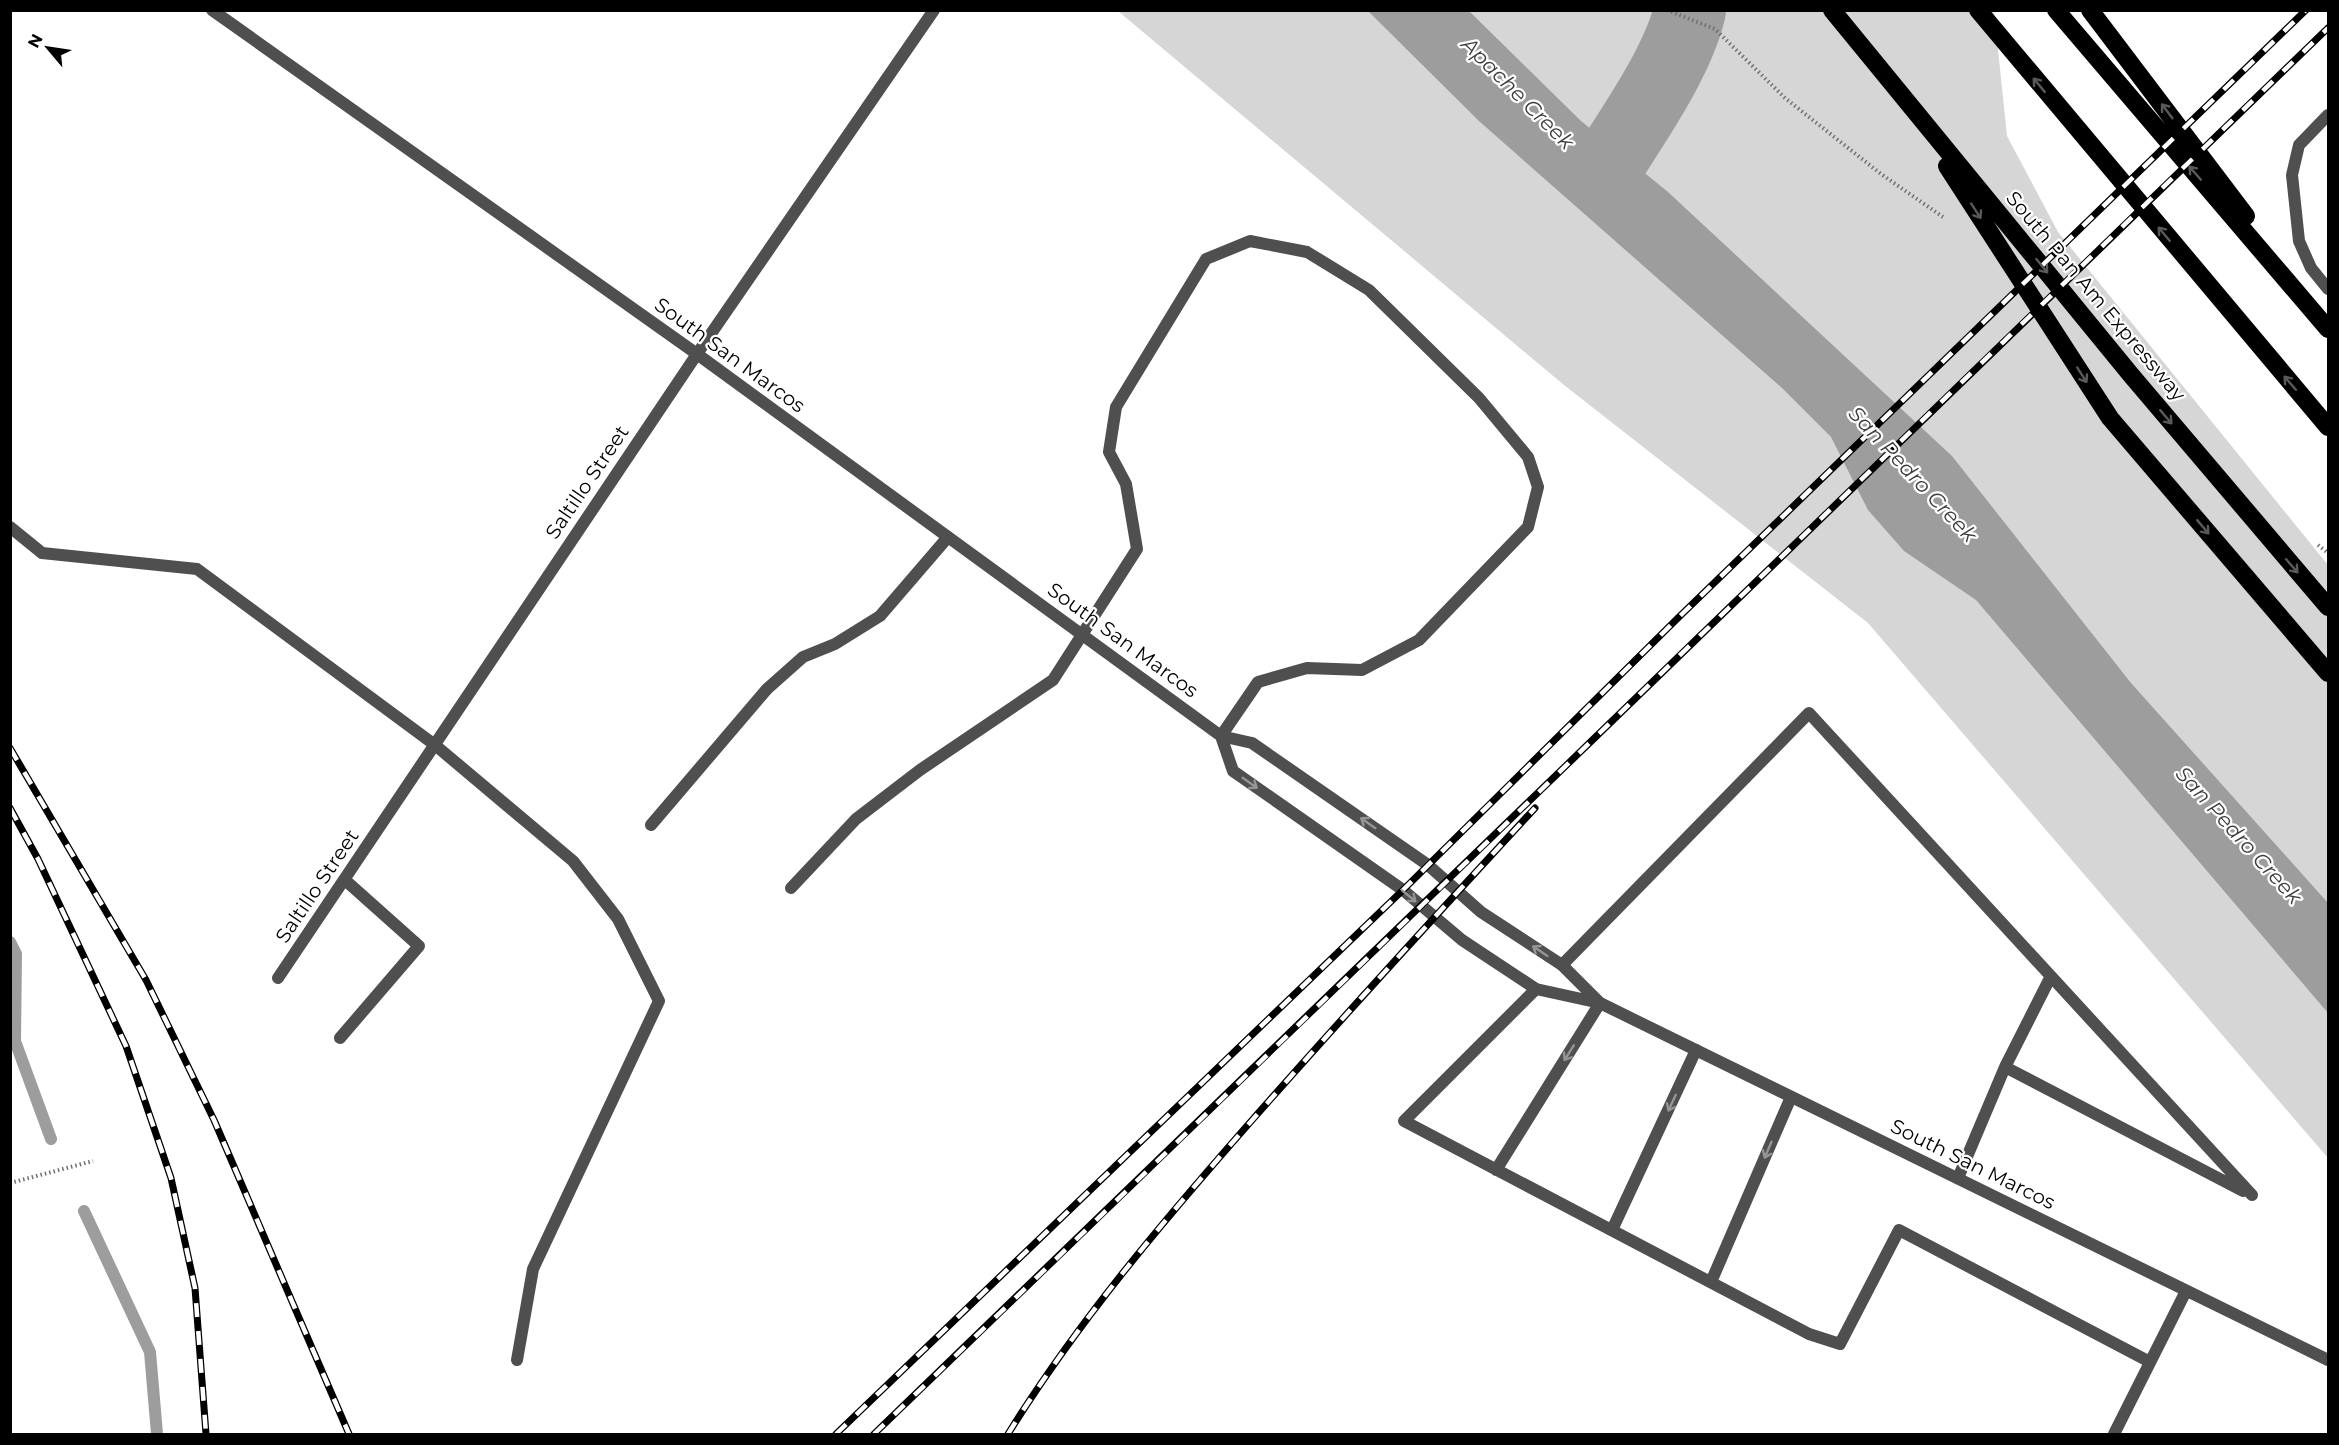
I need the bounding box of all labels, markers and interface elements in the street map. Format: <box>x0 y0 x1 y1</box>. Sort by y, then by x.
north arrow <box>18 18 78 78</box>
water label: Apache Creek <box>1455 30 1580 155</box>
text: N <box>24 31 47 51</box>
one-way arrow <box>2033 77 2046 93</box>
one-way arrow <box>2160 103 2173 119</box>
one-way arrow <box>2188 166 2202 181</box>
street label: South Pan Am Expressway <box>2001 186 2191 406</box>
one-way arrow <box>1970 202 1982 219</box>
one-way arrow <box>2157 227 2171 242</box>
one-way arrow <box>2035 258 2048 274</box>
street label: South San Marcos <box>650 292 810 418</box>
one-way arrow <box>2075 366 2088 383</box>
one-way arrow <box>2284 375 2297 391</box>
water label: San Pedro Creek <box>1844 401 1983 548</box>
one-way arrow <box>2159 409 2173 424</box>
street label: Saltillo Street <box>540 421 634 543</box>
one-way arrow <box>2196 519 2210 534</box>
one-way arrow <box>2285 558 2299 573</box>
street label: South San Marcos <box>1043 577 1203 703</box>
water label: San Pedro Creek <box>2171 761 2308 910</box>
one-way arrow <box>1242 777 1258 789</box>
one-way arrow <box>1360 817 1376 829</box>
street label: Saltillo Street <box>270 825 364 947</box>
one-way arrow <box>1401 889 1417 902</box>
one-way arrow <box>1532 945 1549 958</box>
one-way arrow <box>1563 1044 1576 1061</box>
one-way arrow <box>1665 1094 1677 1112</box>
street label: South San Marcos <box>1887 1114 2059 1214</box>
one-way arrow <box>1762 1141 1773 1159</box>

